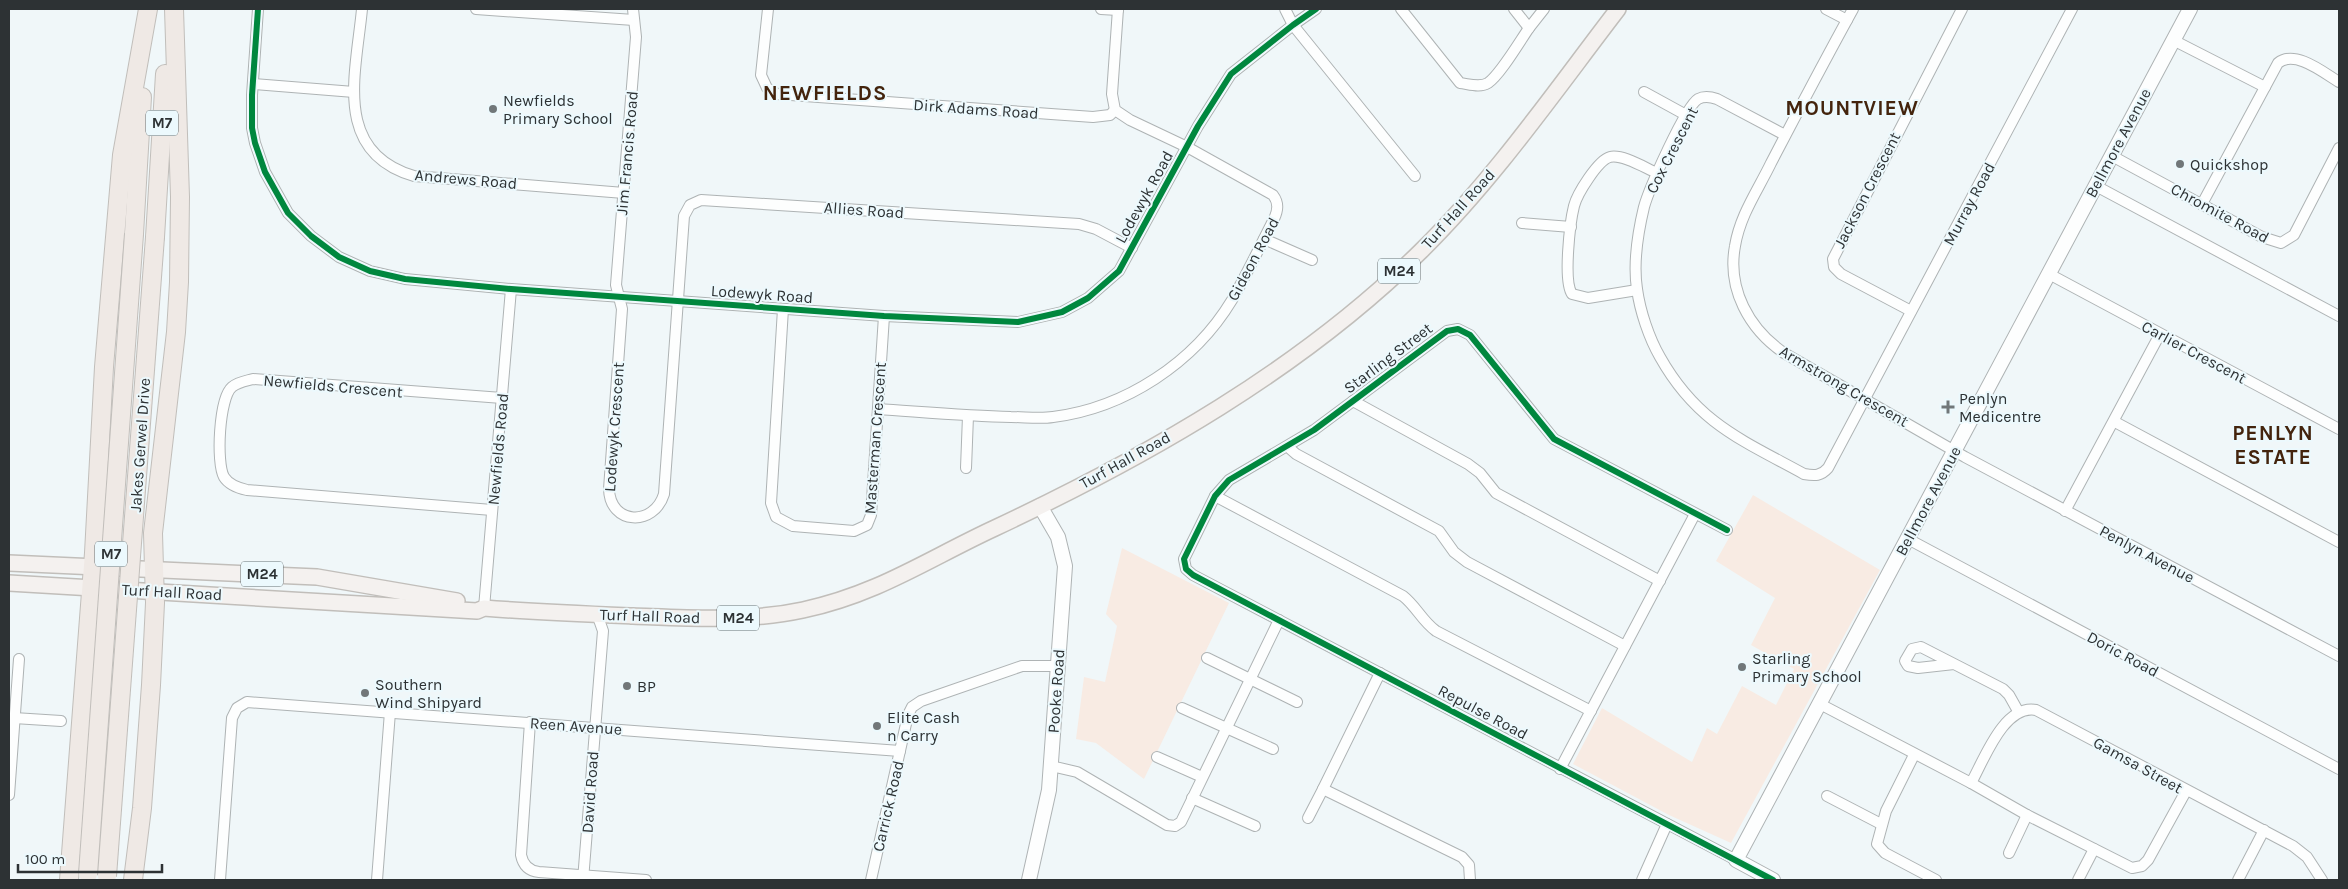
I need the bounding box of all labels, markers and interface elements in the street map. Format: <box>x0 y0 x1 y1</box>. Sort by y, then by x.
district label: NEWFIELDS <box>763 81 887 105</box>
street label: Bellmore Avenue <box>2081 85 2155 201</box>
street label: Jim Francis Road <box>612 90 642 216</box>
place label: Newfields Primary School <box>503 91 613 128</box>
street label: Dirk Adams Road <box>913 95 1039 123</box>
district label: MOUNTVIEW <box>1785 96 1919 120</box>
marker: Newfields Primary School <box>487 103 499 115</box>
street label: Cox Crescent <box>1642 103 1702 197</box>
road number: M7 <box>146 110 178 136</box>
street label: Jackson Crescent <box>1830 129 1904 251</box>
street label: Lodewyk Road <box>1111 148 1177 246</box>
place label: Quickshop <box>2190 155 2268 174</box>
marker: Quickshop <box>2174 158 2186 170</box>
street label: Murray Road <box>1939 159 1999 249</box>
street label: Andrews Road <box>414 165 518 193</box>
street label: Turf Hall Road <box>1417 165 1499 253</box>
street label: Chromite Road <box>2168 179 2272 247</box>
street label: Allies Road <box>823 198 905 222</box>
street label: Gideon Road <box>1223 214 1283 304</box>
road number: M24 <box>1378 258 1420 284</box>
street label: Lodewyk Road <box>710 281 814 307</box>
street label: Carlier Crescent <box>2138 316 2250 388</box>
street label: Starling Street <box>1340 319 1436 397</box>
street label: Armstrong Crescent <box>1776 341 1912 431</box>
street label: Lodewyk Crescent <box>600 361 628 493</box>
street label: Masterman Crescent <box>860 361 890 515</box>
street label: Newfields Crescent <box>263 370 403 402</box>
street label: Jakes Gerwel Drive <box>126 377 154 513</box>
place label: Penlyn Medicentre <box>1959 389 2041 426</box>
street label: Newfields Road <box>484 392 512 506</box>
marker: Penlyn Medicentre <box>1941 400 1955 414</box>
district label: PENLYN ESTATE <box>2232 421 2314 469</box>
street label: Turf Hall Road <box>1076 427 1174 493</box>
street label: Bellmore Avenue <box>1891 443 1965 559</box>
street label: Penlyn Avenue <box>2096 521 2198 587</box>
road number: M7 <box>95 542 127 566</box>
road number: M24 <box>241 562 283 586</box>
street label: Turf Hall Road <box>121 580 223 604</box>
street label: Turf Hall Road <box>599 605 701 627</box>
road number: M24 <box>717 606 759 630</box>
street label: Doric Road <box>2084 627 2162 681</box>
street label: Pooke Road <box>1044 648 1068 734</box>
place label: Starling Primary School <box>1752 649 1862 686</box>
marker: Starling Primary School <box>1736 661 1748 673</box>
place label: Southern Wind Shipyard <box>375 675 482 712</box>
place label: BP <box>637 677 656 696</box>
marker: BP <box>621 680 633 692</box>
street label: Repulse Road <box>1435 680 1531 744</box>
marker: Southern Wind Shipyard <box>359 687 371 699</box>
place label: Elite Cash n Carry <box>887 708 960 745</box>
street label: Reen Avenue <box>529 713 623 739</box>
marker: Elite Cash n Carry <box>871 720 883 732</box>
street label: Gamsa Street <box>2090 733 2186 797</box>
street label: David Road <box>578 750 602 834</box>
street label: Carrick Road <box>868 759 908 853</box>
scale bar <box>18 842 161 874</box>
text: 100 m <box>25 850 65 868</box>

